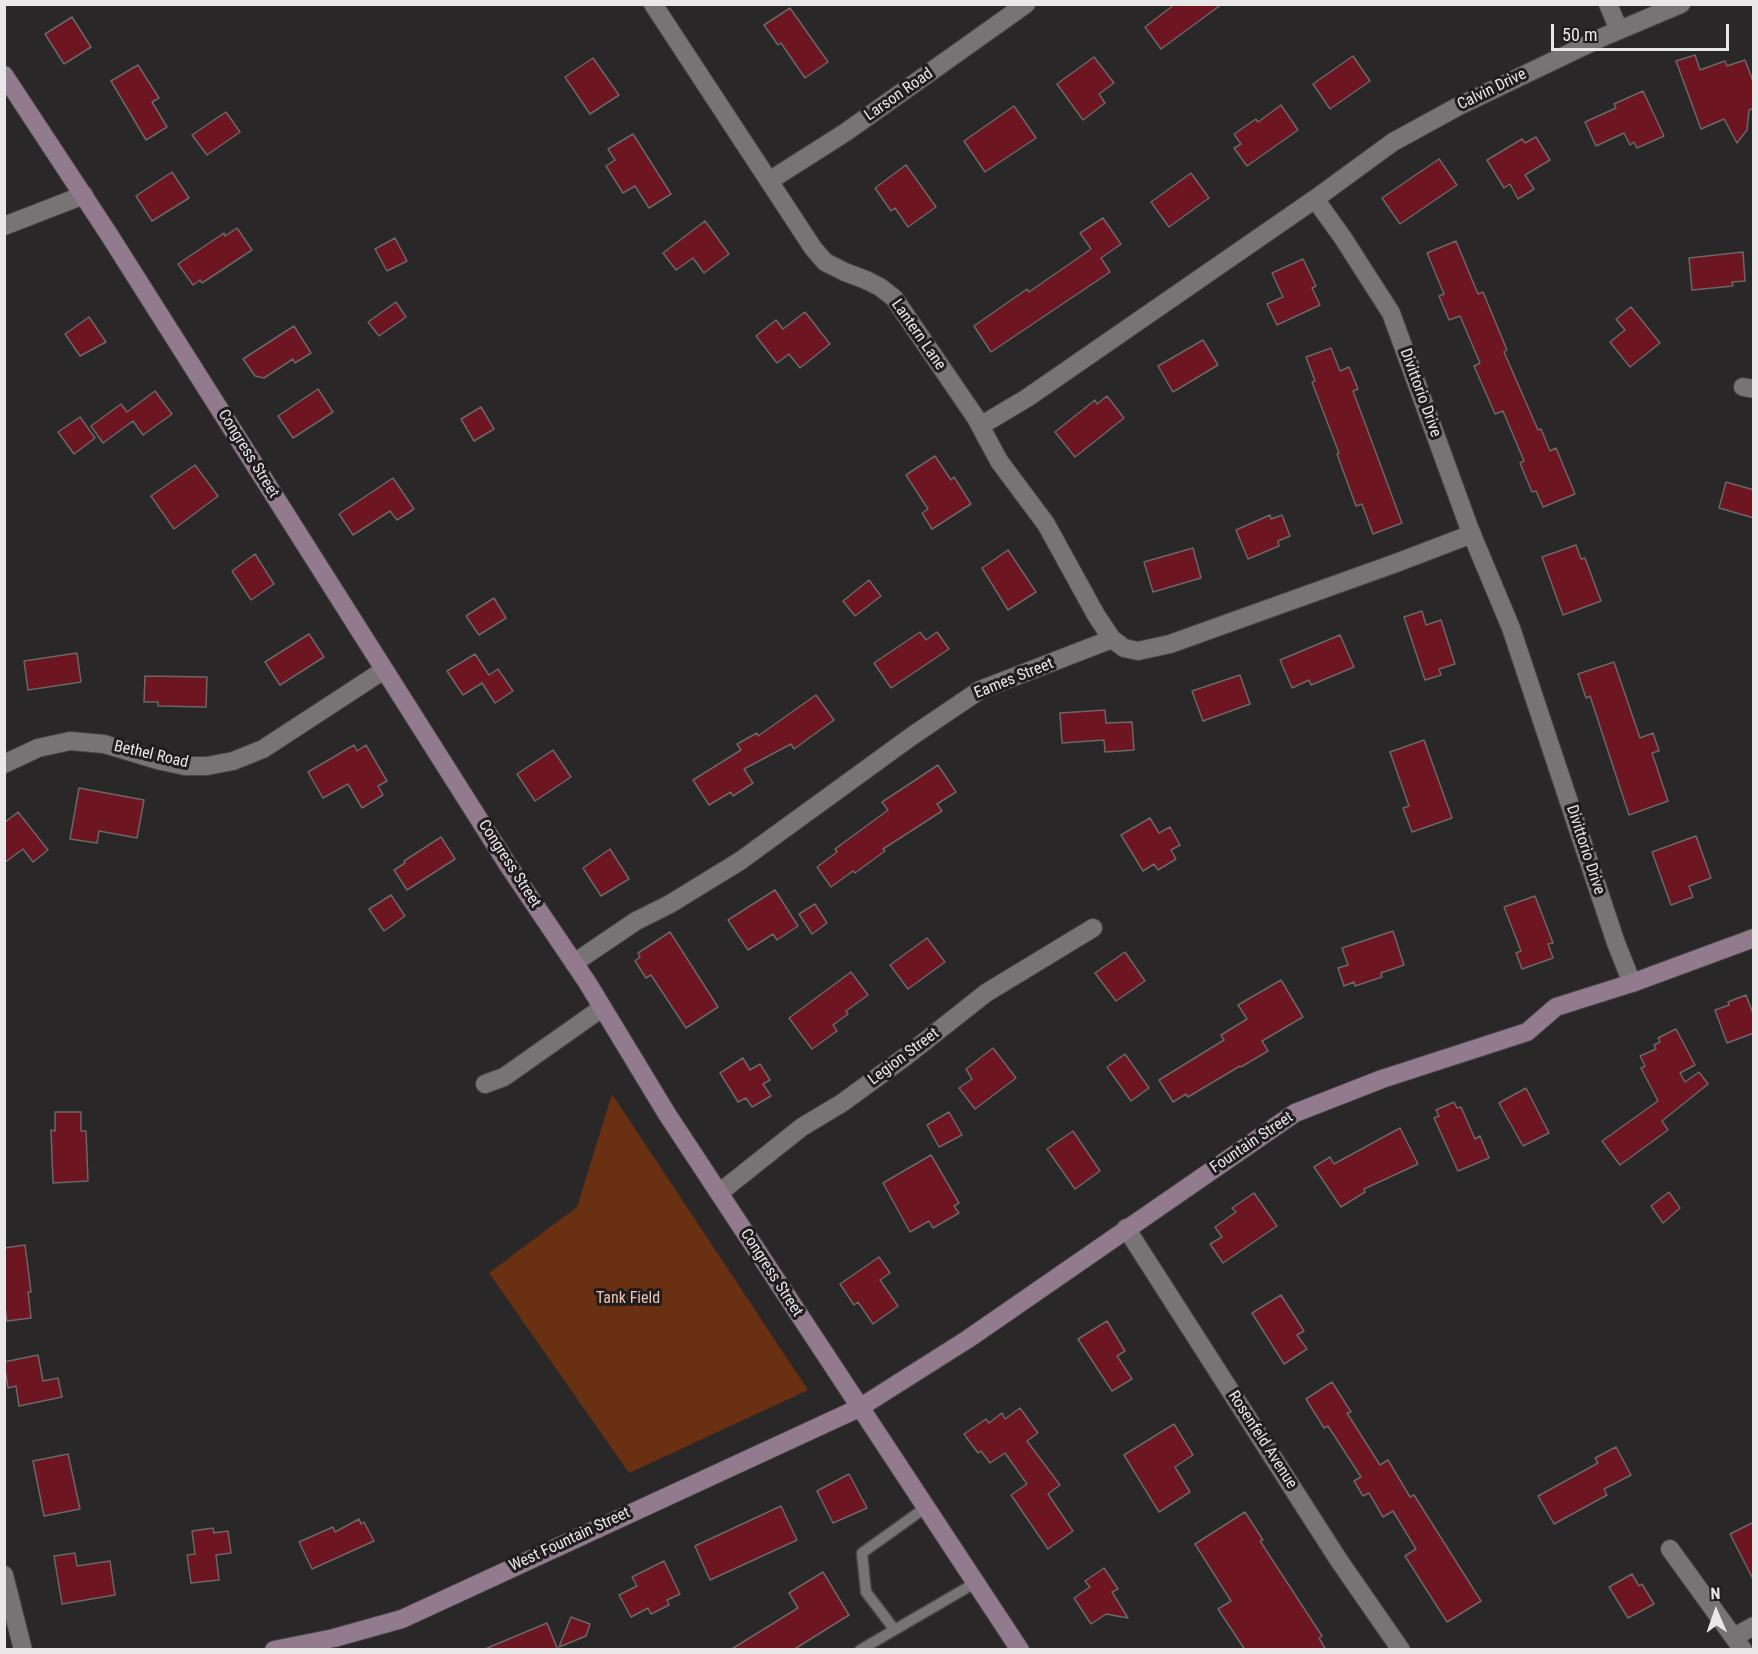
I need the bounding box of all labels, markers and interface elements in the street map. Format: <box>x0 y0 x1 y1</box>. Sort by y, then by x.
scale bar <box>1554 12 1732 50</box>
text: 50 m <box>1562 24 1597 45</box>
street label: Larson Road <box>861 64 937 126</box>
street label: Calvin Drive <box>1454 65 1530 115</box>
street label: Lantern Lane <box>887 296 949 374</box>
street label: Divittorio Drive <box>1395 346 1445 440</box>
street label: Congress Street <box>213 406 283 502</box>
street label: Eames Street <box>972 654 1056 704</box>
street label: Bethel Road <box>112 737 190 773</box>
street label: Divittorio Drive <box>1562 803 1608 897</box>
street label: Congress Street <box>474 817 544 911</box>
street label: Legion Street <box>865 1024 943 1090</box>
street label: Fountain Street <box>1207 1108 1297 1178</box>
street label: Congress Street <box>736 1226 806 1320</box>
park label: Tank Field <box>596 1289 660 1309</box>
street label: Rosenfeld Avenue <box>1223 1387 1301 1493</box>
street label: West Fountain Street <box>506 1504 634 1576</box>
north arrow <box>1686 1582 1746 1642</box>
text: N <box>1710 1584 1721 1603</box>

